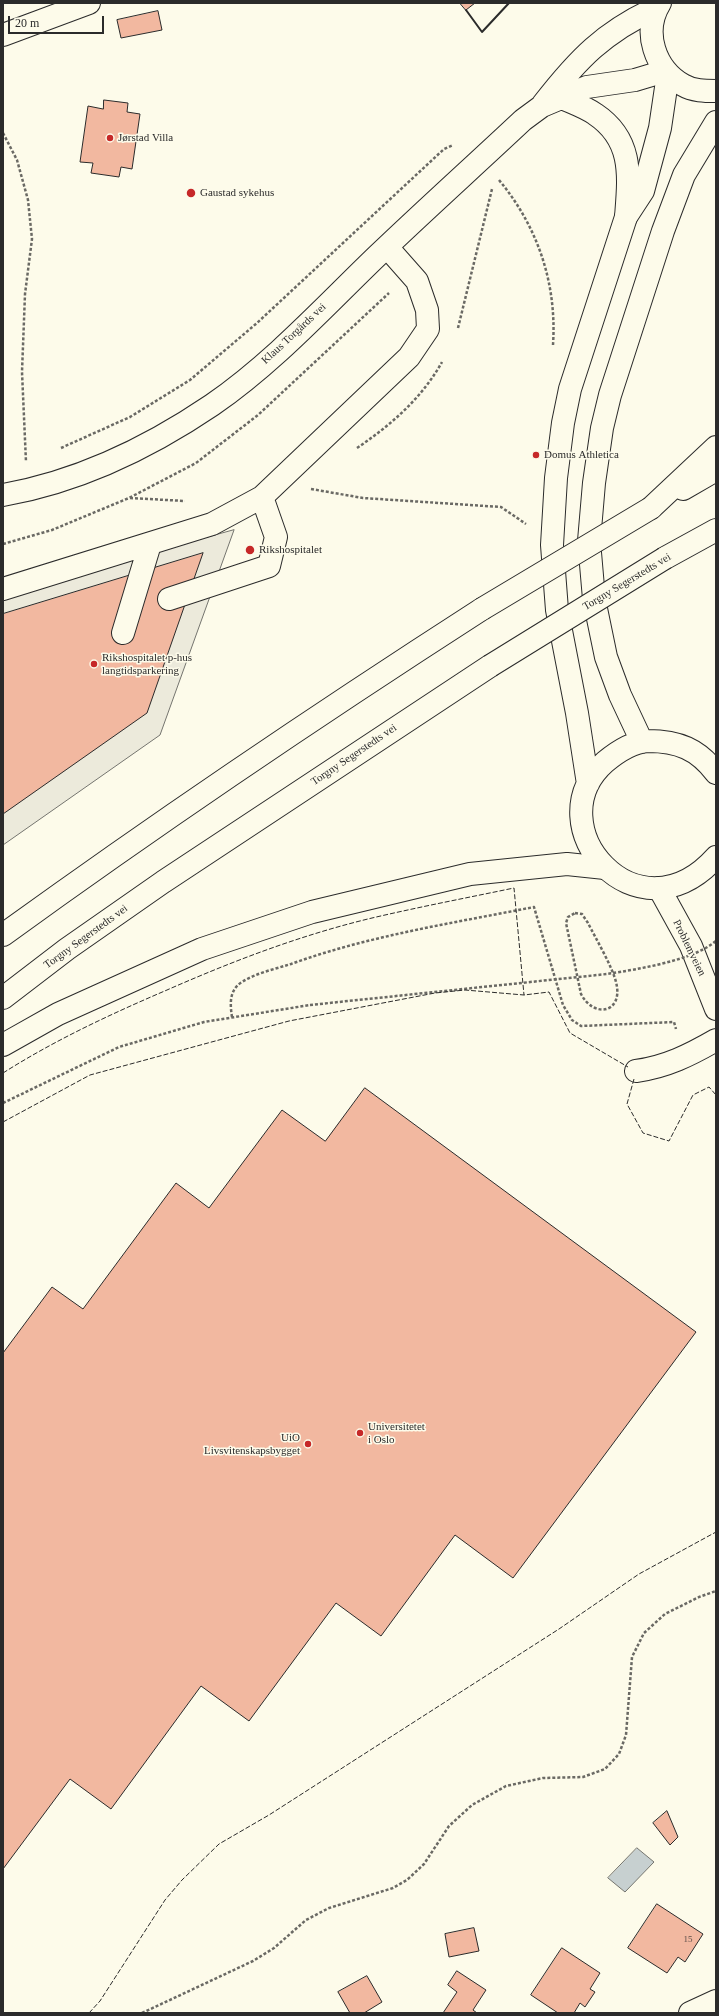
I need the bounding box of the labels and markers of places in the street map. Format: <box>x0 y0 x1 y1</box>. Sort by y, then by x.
place label: Jørstad Villa <box>118 131 173 145</box>
marker: Jørstad Villa <box>105 133 115 143</box>
place label: Gaustad sykehus <box>200 186 274 200</box>
marker: Gaustad sykehus <box>185 187 197 199</box>
place label: Domus Athletica <box>544 448 619 462</box>
marker: Domus Athletica <box>531 450 541 460</box>
place label: Rikshospitalet <box>259 543 322 557</box>
marker: Rikshospitalet <box>244 544 256 556</box>
place label: Rikshospitalet p-hus langtidsparkering <box>102 651 192 677</box>
marker: Rikshospitalet p-hus langtidsparkering <box>89 659 99 669</box>
place label: Universitetet i Oslo <box>368 1420 425 1446</box>
marker: Universitetet i Oslo <box>355 1428 365 1438</box>
place label: UiO Livsvitenskapsbygget <box>204 1431 300 1457</box>
marker: UiO Livsvitenskapsbygget <box>303 1439 313 1449</box>

